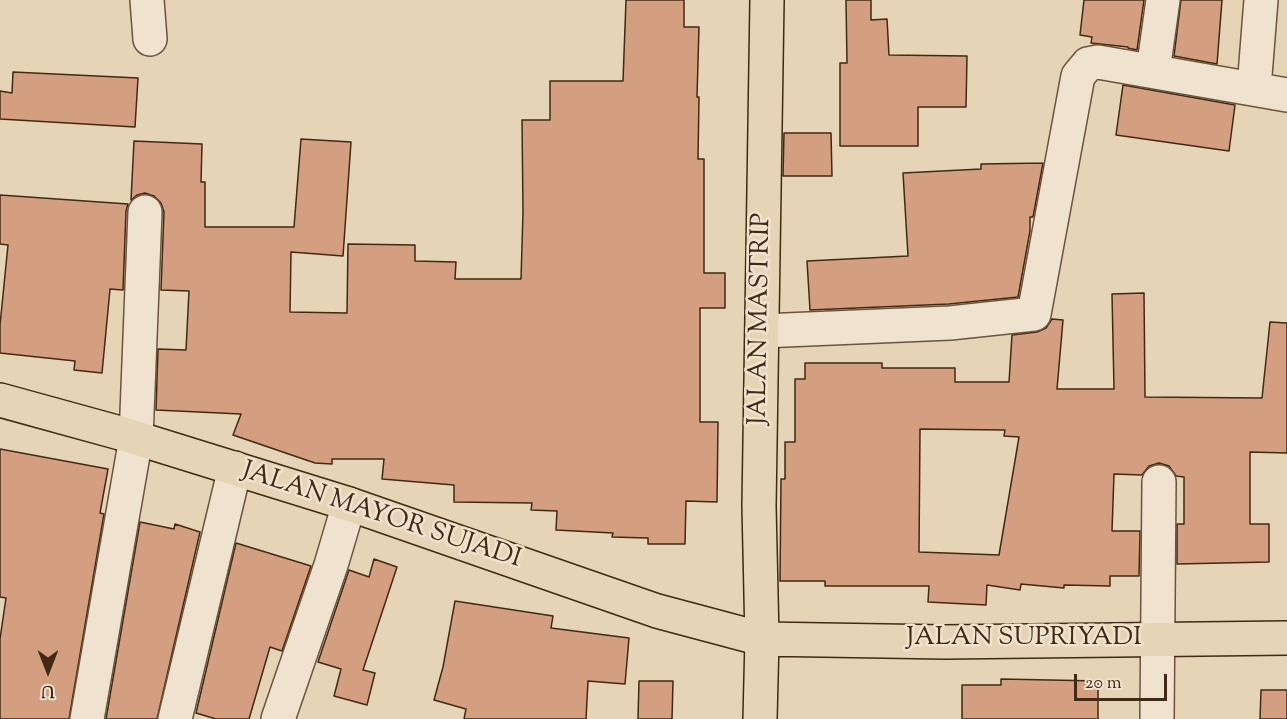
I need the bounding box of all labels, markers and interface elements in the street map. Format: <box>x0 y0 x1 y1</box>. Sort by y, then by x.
street label: JALAN MASTRIP <box>745 213 779 425</box>
street label: JALAN MAYOR SUJADI <box>238 457 524 577</box>
street label: JALAN SUPRIYADI <box>906 624 1142 656</box>
north arrow <box>18 641 78 701</box>
scale bar <box>1077 662 1170 700</box>
text: 20 m <box>1085 671 1122 697</box>
text: U <box>41 678 55 701</box>

